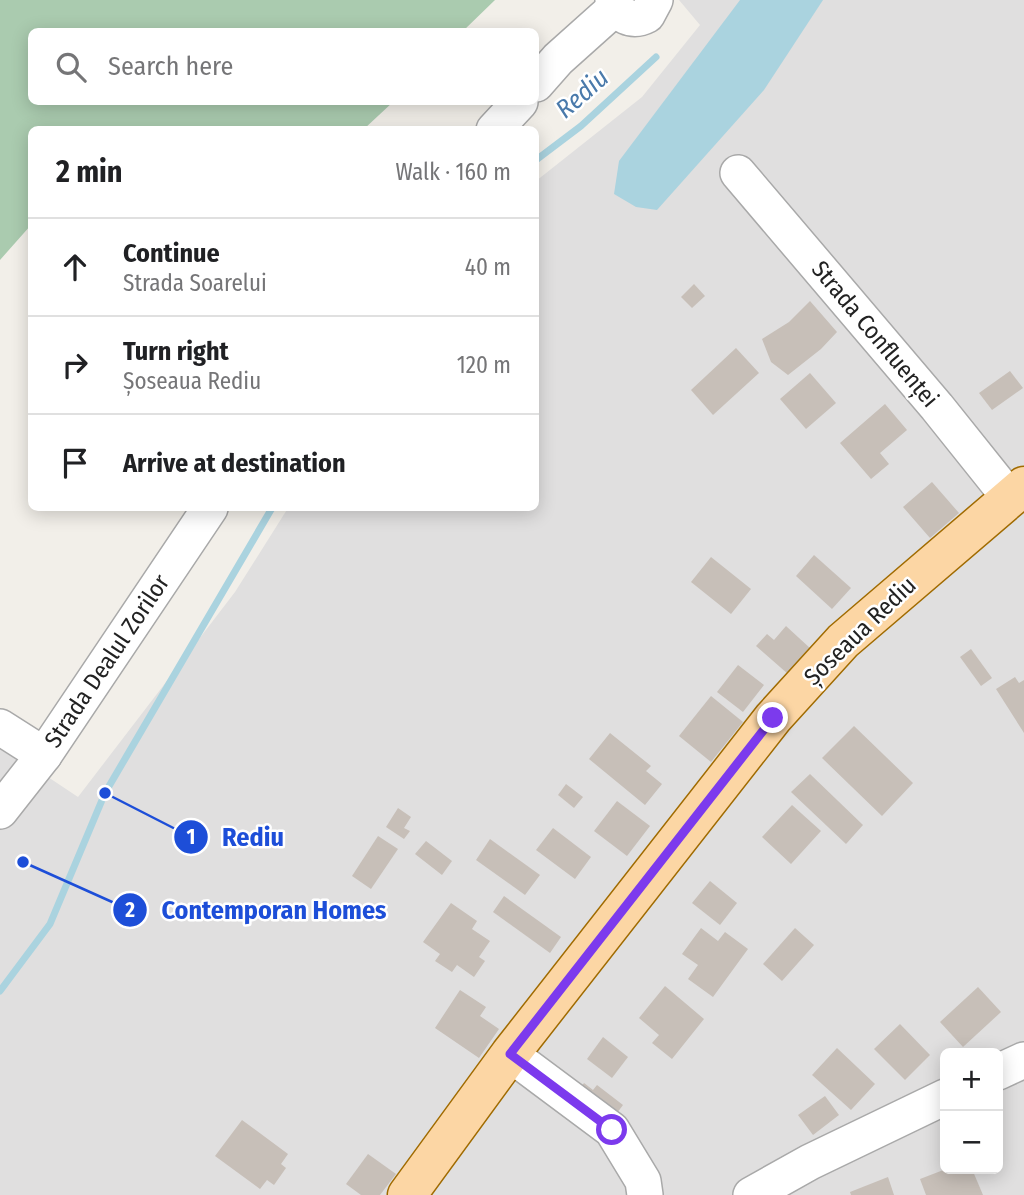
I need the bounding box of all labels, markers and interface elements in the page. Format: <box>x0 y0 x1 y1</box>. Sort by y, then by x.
search box <box>28 28 539 105</box>
icon: search <box>52 48 90 86</box>
text: Search here <box>108 51 233 82</box>
water label: Rediu <box>550 62 615 125</box>
text: 2 min <box>56 154 123 190</box>
text: Walk · 160 m <box>395 158 511 186</box>
text: Continue <box>123 238 220 269</box>
icon: ahead <box>56 248 94 286</box>
text: 40 m <box>465 253 511 281</box>
street label: Strada Confluenței <box>805 255 944 413</box>
text: Strada Soarelui <box>123 269 267 297</box>
text: Turn right <box>123 336 229 367</box>
icon: right <box>56 346 94 384</box>
text: 120 m <box>457 351 511 379</box>
text: Șoseaua Rediu <box>123 367 261 395</box>
icon: arrive <box>56 444 94 482</box>
text: Arrive at destination <box>123 448 346 479</box>
street label: Strada Dealul Zorilor <box>39 569 176 753</box>
street label: Șoseaua Rediu <box>798 571 922 692</box>
route end <box>757 702 788 733</box>
callout: Rediu <box>173 813 298 860</box>
text: Rediu <box>222 822 284 853</box>
text: 1 <box>187 824 195 850</box>
callout: Contemporan Homes <box>112 886 400 933</box>
text: Contemporan Homes <box>162 895 386 926</box>
text: 2 <box>124 897 135 923</box>
map controls <box>940 1048 1003 1174</box>
button: + <box>940 1048 1003 1111</box>
button: − <box>940 1111 1003 1174</box>
route start <box>596 1114 627 1145</box>

